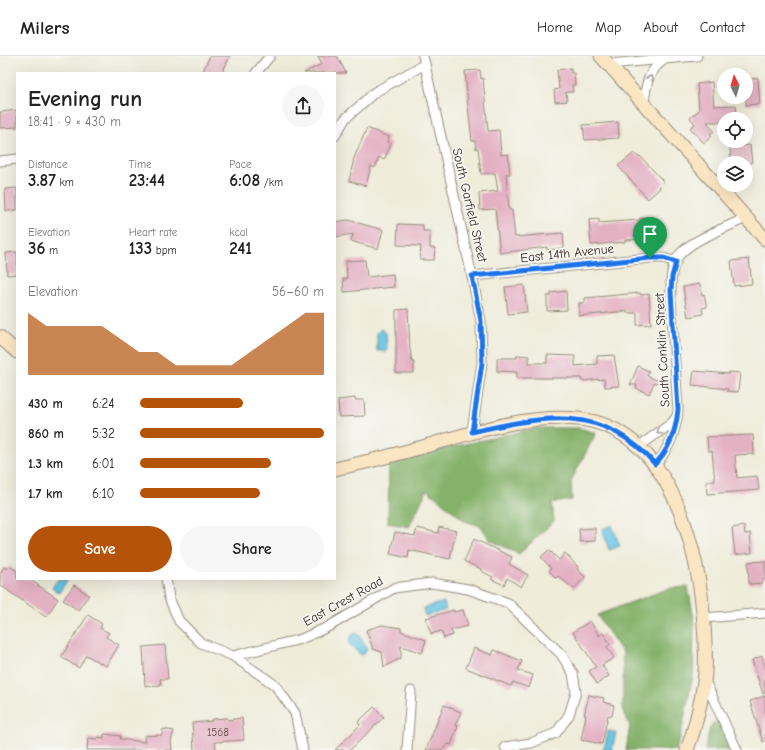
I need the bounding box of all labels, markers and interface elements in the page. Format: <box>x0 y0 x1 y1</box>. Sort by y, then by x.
text: Milers <box>20 17 69 39</box>
text: Home <box>537 19 573 36</box>
text: Map <box>595 19 621 36</box>
text: About <box>643 19 678 36</box>
text: Contact <box>700 19 745 36</box>
north arrow <box>717 68 753 104</box>
map controls <box>717 68 753 192</box>
one-way arrow <box>645 74 653 82</box>
button: share <box>282 85 324 127</box>
text: Evening run <box>28 86 142 112</box>
button: locate <box>717 112 753 148</box>
text: 18:41 · 9 × 430 m <box>28 114 121 129</box>
street label: South Garfield Street <box>450 146 491 265</box>
button: layers <box>717 156 753 192</box>
text: Distance <box>28 158 67 171</box>
text: Time <box>129 158 152 171</box>
text: Pace <box>229 158 252 171</box>
text: 3.87 <box>28 171 56 190</box>
text: 23:44 <box>129 171 165 190</box>
text: 6:08 <box>229 171 260 190</box>
text: km <box>56 176 74 189</box>
text: /km <box>260 176 283 189</box>
pin <box>633 217 667 258</box>
icon: arrive <box>639 223 661 245</box>
text: Elevation <box>28 226 70 239</box>
text: Heart rate <box>129 226 177 239</box>
text: kcal <box>229 226 248 239</box>
text: 36 <box>28 239 45 258</box>
text: 133 <box>129 239 152 258</box>
text: 241 <box>229 239 252 258</box>
street label: East 14th Avenue <box>519 241 615 265</box>
text: m <box>45 244 58 257</box>
text: bpm <box>152 244 177 257</box>
text: Elevation <box>28 284 78 299</box>
text: 56–60 m <box>272 284 324 299</box>
street label: South Conklin Street <box>651 291 672 407</box>
text: 430 m <box>28 396 63 411</box>
text: 6:24 <box>92 396 114 411</box>
text: 860 m <box>28 426 64 441</box>
text: 5:32 <box>92 426 115 441</box>
one-way arrow <box>656 427 663 435</box>
text: 1.3 km <box>28 456 63 471</box>
text: 6:01 <box>92 456 114 471</box>
text: 1.7 km <box>28 486 63 501</box>
text: 6:10 <box>92 486 114 501</box>
button: Save <box>28 526 172 572</box>
button: Share <box>180 526 324 572</box>
street label: East Crest Road <box>300 573 386 629</box>
house number: 1568 <box>207 726 229 739</box>

